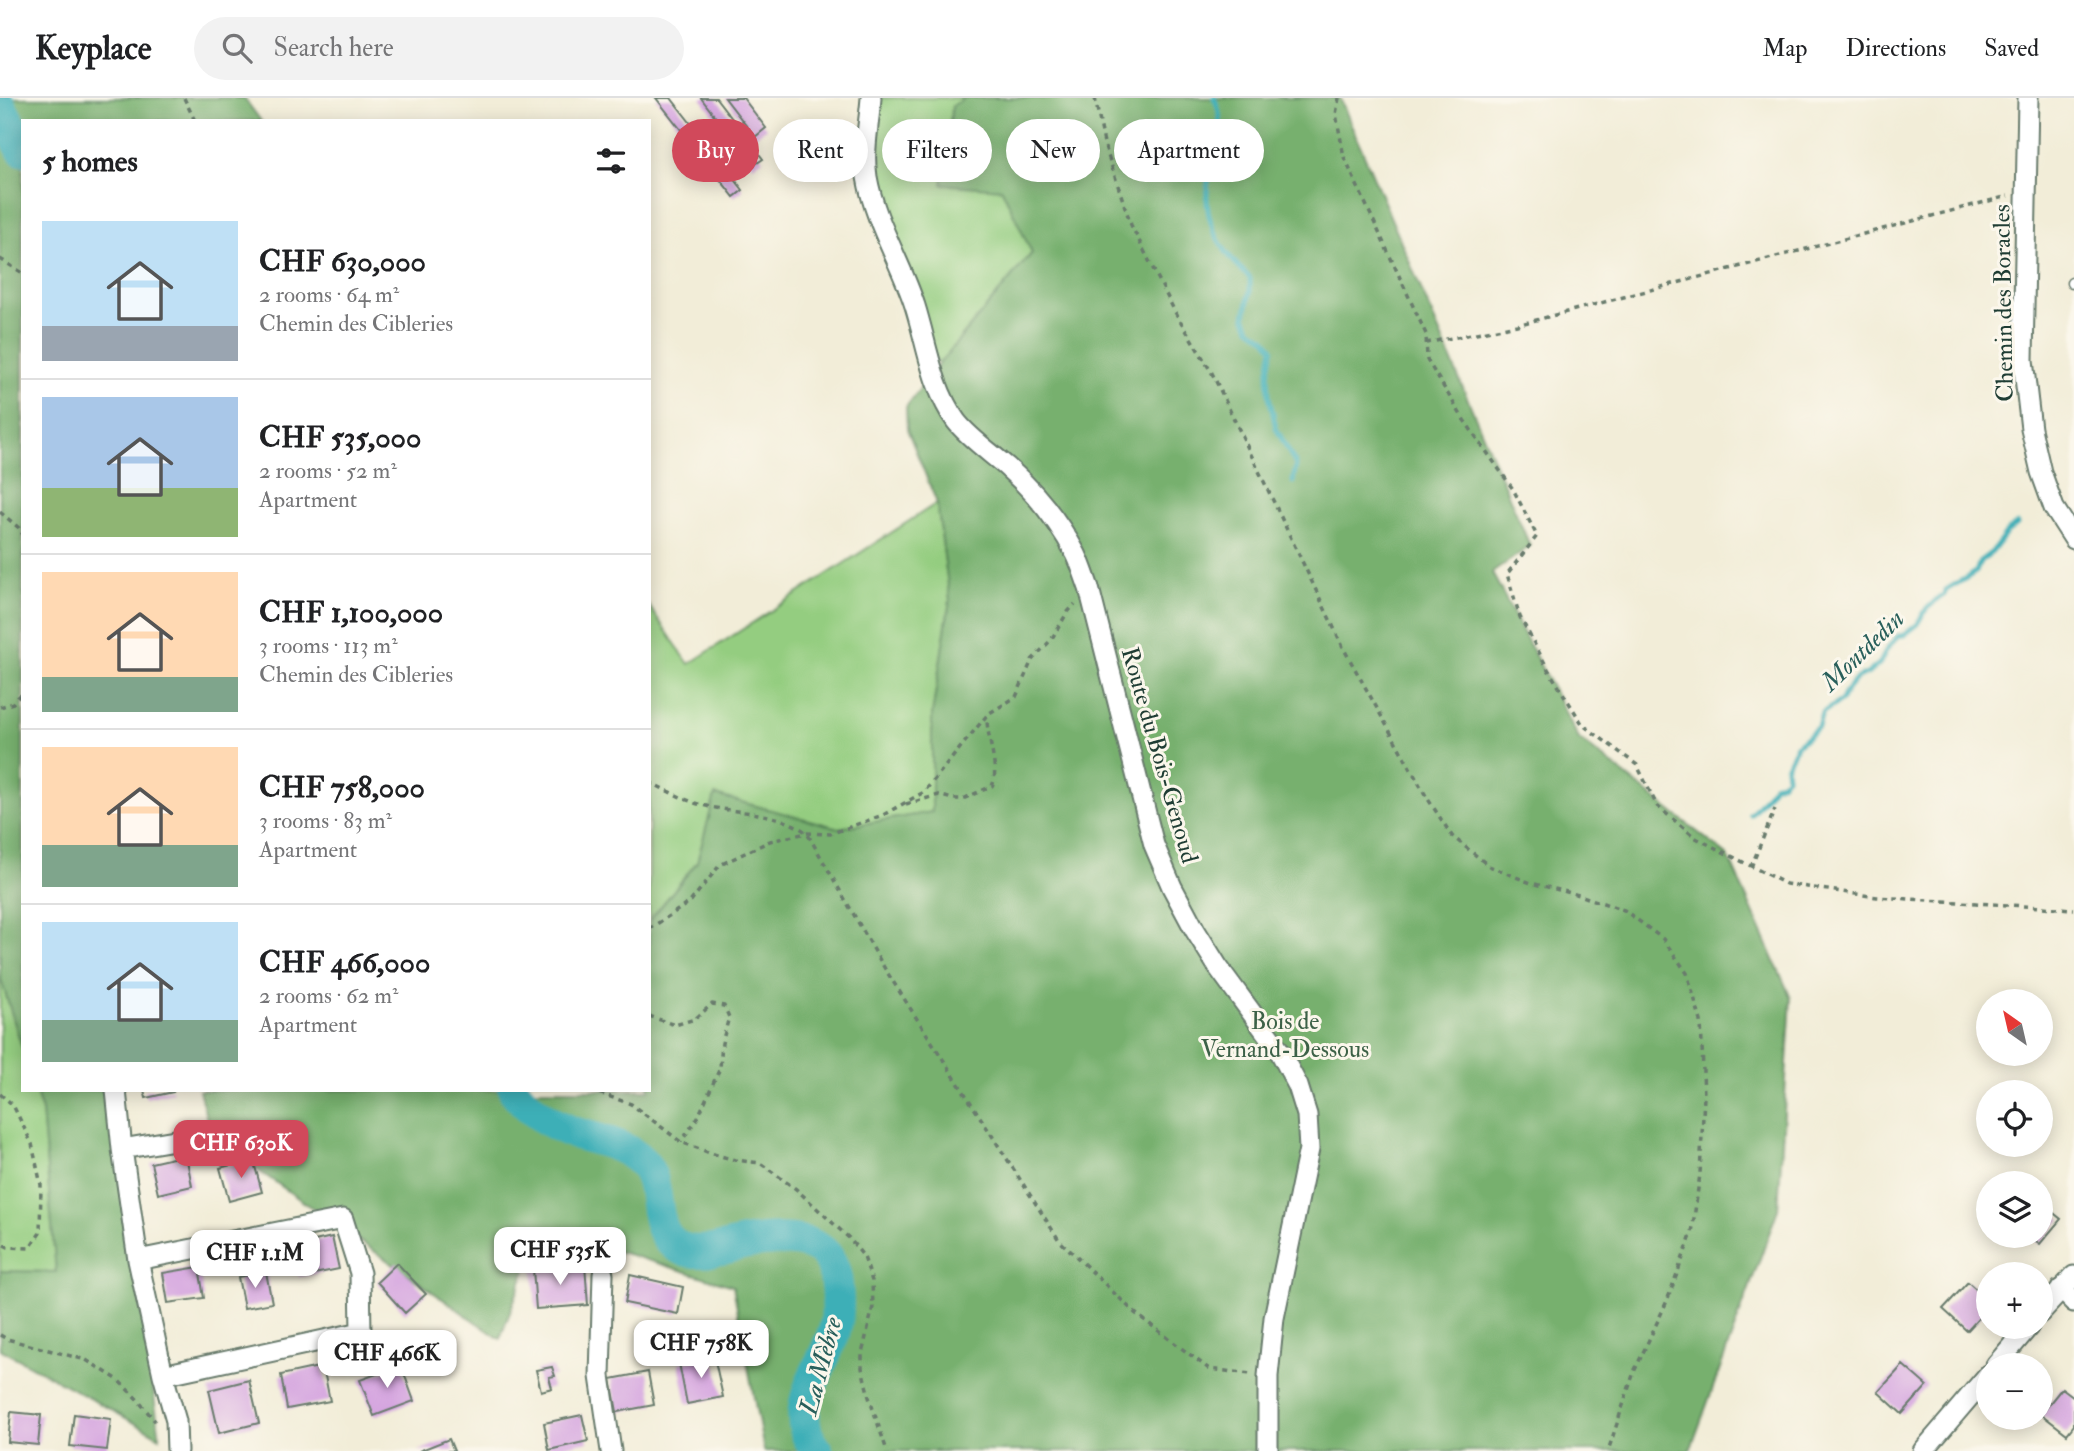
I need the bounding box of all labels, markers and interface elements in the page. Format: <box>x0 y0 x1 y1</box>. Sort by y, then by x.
search box <box>194 17 684 80</box>
text: Keyplace <box>35 28 152 69</box>
icon: search <box>218 29 256 67</box>
text: Search here <box>274 32 394 64</box>
text: Map <box>1762 33 1807 64</box>
text: Directions <box>1845 33 1946 64</box>
text: Saved <box>1984 33 2039 64</box>
chip: Buy <box>672 119 759 182</box>
chip: Rent <box>773 119 868 182</box>
chip: Filters <box>882 119 992 182</box>
chip: New <box>1006 119 1100 182</box>
chip: Apartment <box>1114 119 1264 182</box>
icon: filters <box>592 142 630 180</box>
text: 5 homes <box>42 143 138 180</box>
street label: Chemin des Boracles <box>1986 204 2021 402</box>
text: CHF 630,000 <box>259 243 426 280</box>
icon: home <box>98 249 182 333</box>
text: 2 rooms · 64 m² <box>259 280 399 309</box>
text: Chemin des Cibleries <box>259 309 453 338</box>
text: CHF 535,000 <box>259 419 421 456</box>
icon: home <box>98 425 182 509</box>
text: 2 rooms · 52 m² <box>259 456 397 485</box>
text: Apartment <box>259 485 357 514</box>
text: CHF 1,100,000 <box>259 594 443 631</box>
icon: home <box>98 600 182 684</box>
water label: Montdedin <box>1813 603 1911 700</box>
text: 3 rooms · 113 m² <box>259 631 398 660</box>
street label: Route du Bois-Genoud <box>1114 644 1205 867</box>
text: Chemin des Cibleries <box>259 660 453 689</box>
text: CHF 758,000 <box>259 769 425 806</box>
icon: home <box>98 775 182 859</box>
text: 3 rooms · 83 m² <box>259 806 392 835</box>
text: Apartment <box>259 835 357 864</box>
text: CHF 466,000 <box>259 944 430 981</box>
icon: home <box>98 950 182 1034</box>
text: 2 rooms · 62 m² <box>259 981 398 1010</box>
north arrow <box>1976 989 2053 1066</box>
map controls <box>1976 989 2053 1430</box>
park label: Bois de Vernand-Dessous <box>1201 1006 1369 1065</box>
text: Apartment <box>259 1010 357 1039</box>
button: locate <box>1976 1080 2053 1157</box>
pin: CHF 630K <box>169 1121 313 1180</box>
text: CHF 630K <box>189 1128 293 1157</box>
button: layers <box>1976 1171 2053 1248</box>
pin: CHF 535K <box>488 1228 632 1287</box>
pin: CHF 1.1M <box>183 1230 327 1290</box>
text: CHF 535K <box>510 1235 610 1264</box>
text: CHF 1.1M <box>206 1238 304 1267</box>
button: + <box>1976 1262 2053 1339</box>
water label: La Mèbre <box>792 1314 849 1419</box>
pin: CHF 758K <box>629 1320 773 1380</box>
text: CHF 758K <box>650 1328 752 1357</box>
pin: CHF 466K <box>315 1330 459 1390</box>
text: CHF 466K <box>334 1338 440 1367</box>
button: − <box>1976 1353 2053 1430</box>

